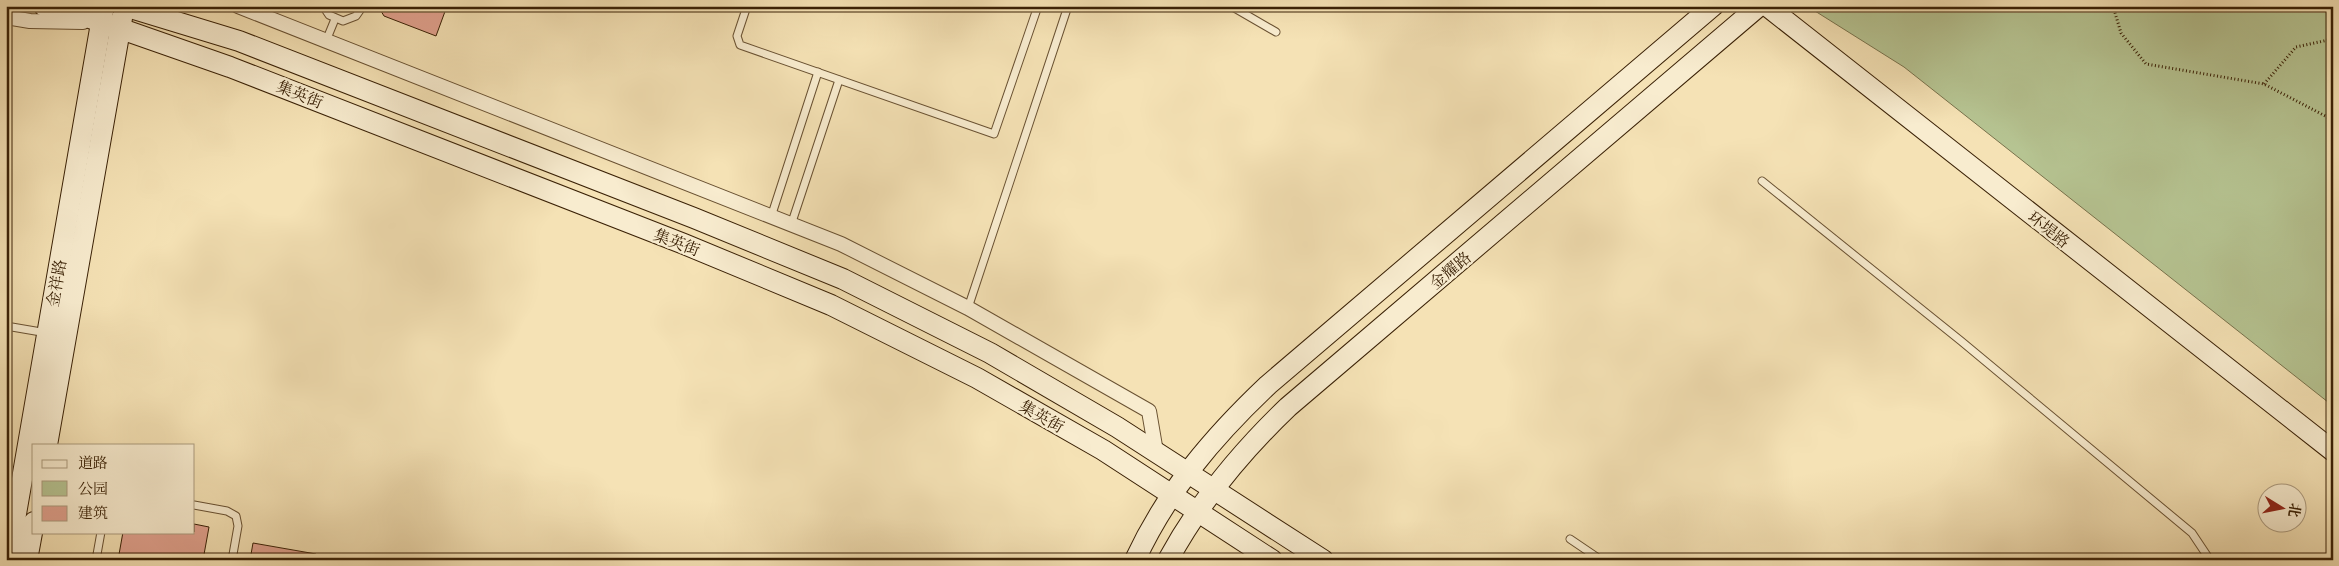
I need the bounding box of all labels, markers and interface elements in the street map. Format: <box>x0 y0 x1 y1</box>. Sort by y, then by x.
street label: 集英街 <box>273 76 326 114</box>
street label: 环堤路 <box>2023 206 2074 253</box>
street label: 集英街 <box>650 224 703 262</box>
street label: 金耀路 <box>1425 247 1476 295</box>
street label: 金祥路 <box>42 258 72 309</box>
street label: 集英街 <box>1015 395 1068 438</box>
legend <box>32 444 195 534</box>
text: 道路 <box>78 453 108 473</box>
text: 公园 <box>78 479 108 499</box>
north arrow <box>2256 484 2306 534</box>
text: 北 <box>2284 502 2305 519</box>
text: 建筑 <box>78 503 108 523</box>

